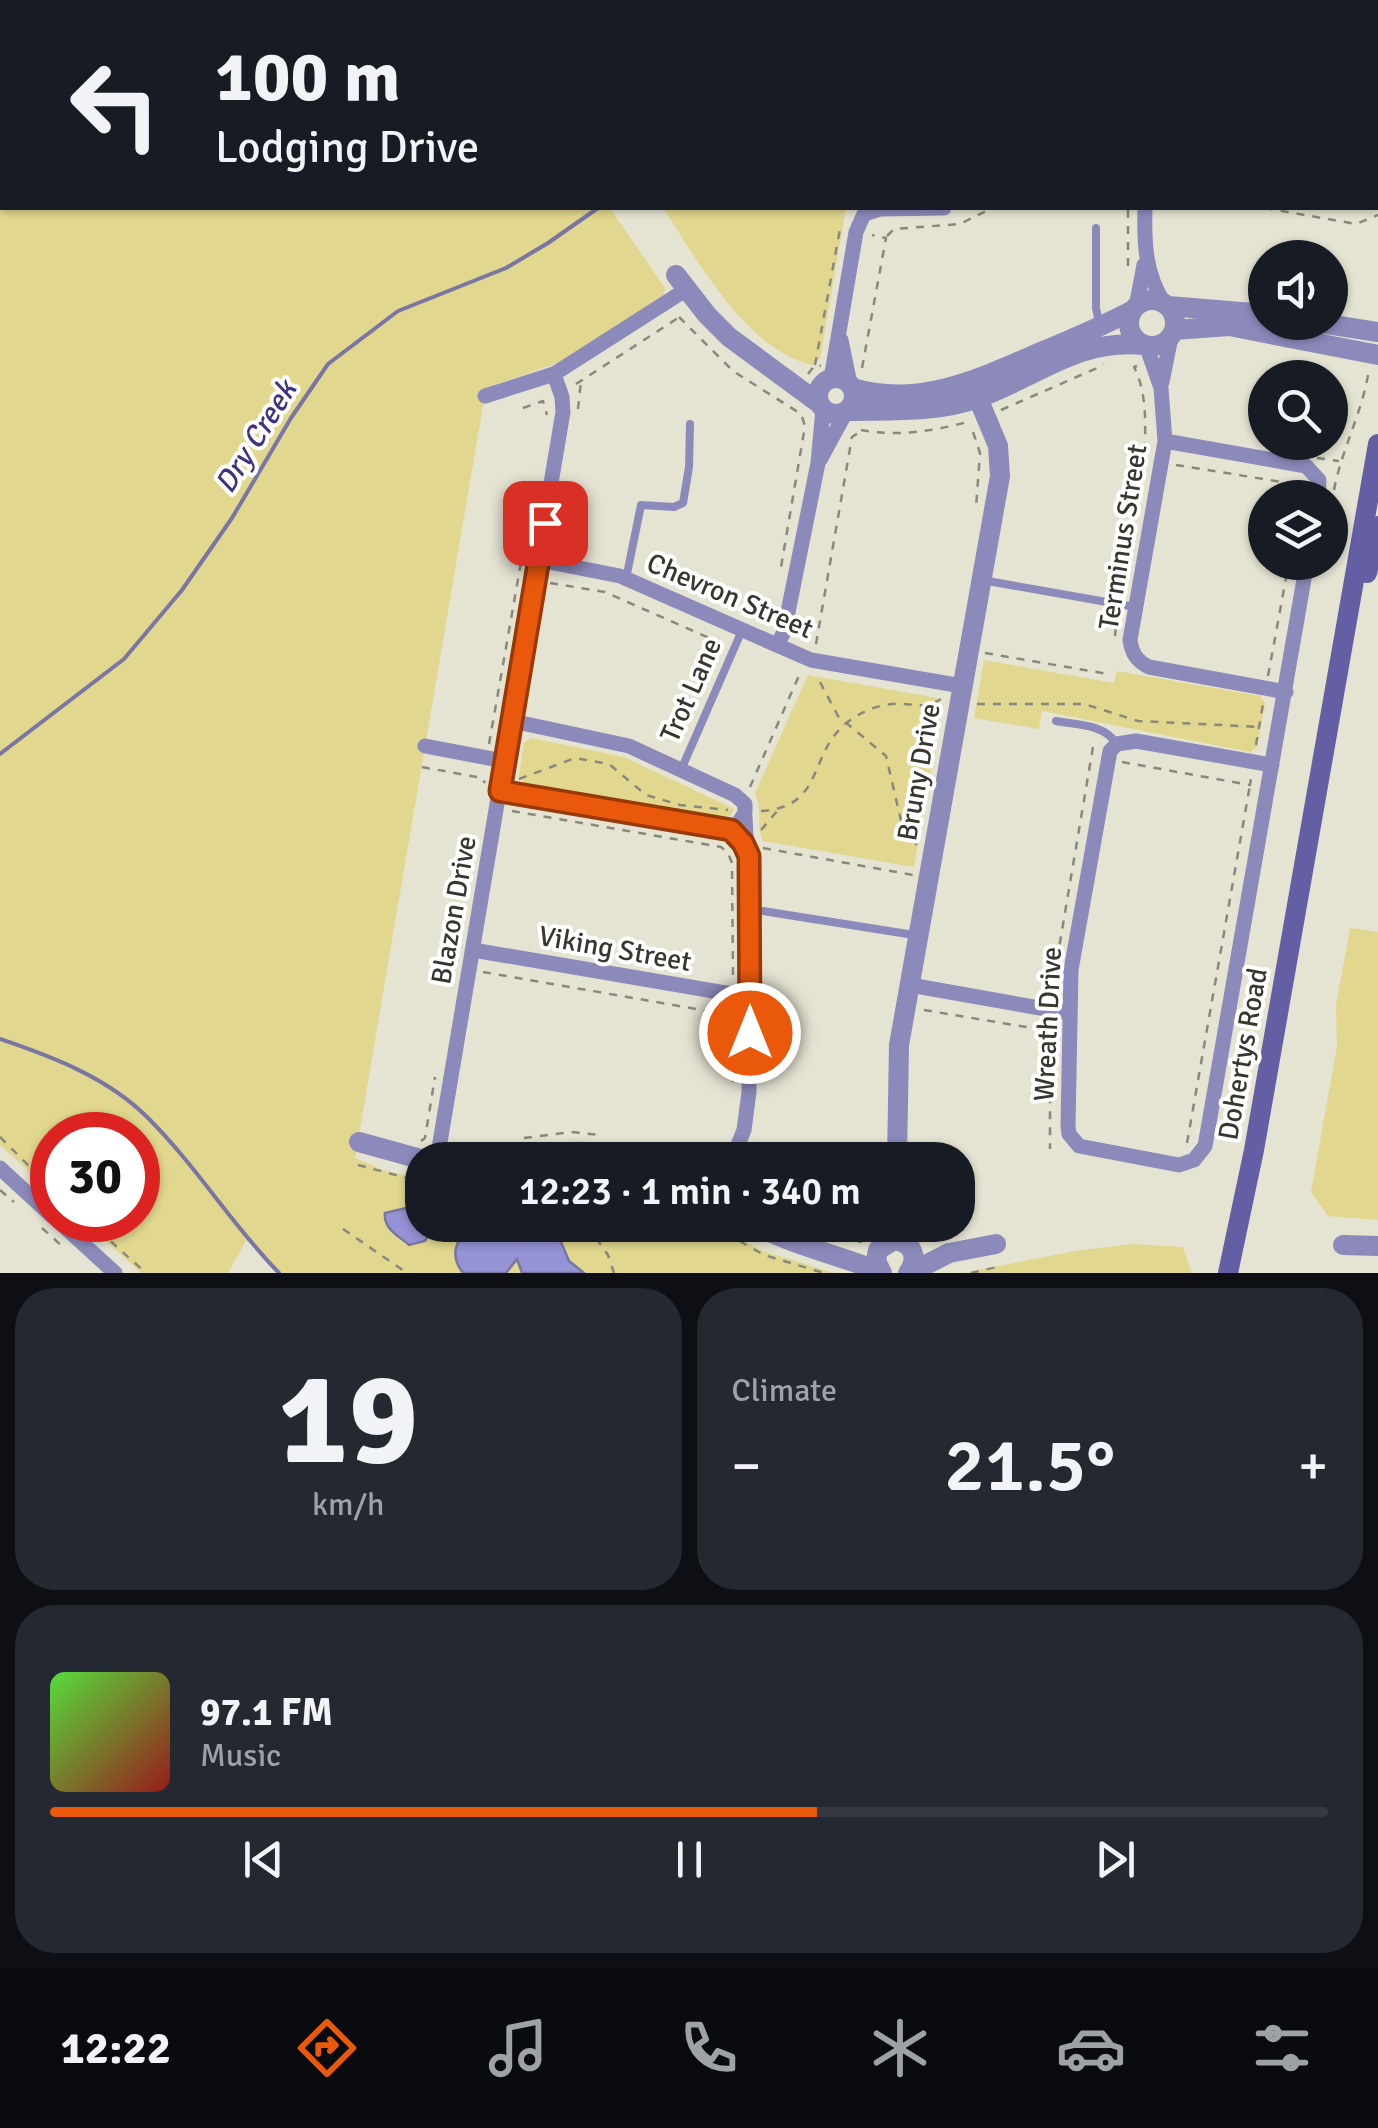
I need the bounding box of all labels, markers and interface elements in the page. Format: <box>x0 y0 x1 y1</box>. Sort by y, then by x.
text: 100 m <box>215 34 400 120</box>
icon: left <box>50 40 180 170</box>
text: Lodging Drive <box>215 120 479 175</box>
map controls <box>1248 240 1348 580</box>
button: sound <box>1248 240 1348 340</box>
button: search <box>1248 360 1348 460</box>
water label: Dry Creek <box>207 371 307 500</box>
street label: Terminus Street <box>1092 441 1154 632</box>
button: layers <box>1248 480 1348 580</box>
pin <box>503 481 588 566</box>
icon: arrive <box>518 496 573 551</box>
street label: Chevron Street <box>642 546 818 646</box>
street label: Trot Lane <box>653 633 729 747</box>
street label: Bruny Drive <box>890 701 948 843</box>
street label: Blazon Drive <box>424 833 484 987</box>
street label: Viking Street <box>536 919 694 979</box>
street label: Wreath Drive <box>1027 946 1069 1102</box>
street label: Dohertys Road <box>1211 965 1275 1143</box>
position arrow <box>698 981 802 1085</box>
speed limit sign: 30 <box>30 1112 160 1242</box>
text: 12:23 · 1 min · 340 m <box>519 1168 861 1215</box>
text: 19 <box>278 1340 418 1500</box>
text: Climate <box>732 1371 837 1410</box>
text: 21.5° <box>944 1419 1115 1512</box>
text: − <box>732 1432 761 1500</box>
text: + <box>1298 1432 1328 1500</box>
text: km/h <box>312 1485 384 1524</box>
text: 97.1 FM <box>200 1689 333 1736</box>
text: Music <box>200 1736 281 1775</box>
icon: previous <box>236 1832 291 1887</box>
icon: pause <box>662 1832 717 1887</box>
icon: next <box>1088 1832 1143 1887</box>
icon: directions <box>292 2013 362 2083</box>
icon: music <box>483 2013 553 2083</box>
icon: phone <box>674 2013 744 2083</box>
icon: climate <box>865 2013 935 2083</box>
icon: car <box>1056 2013 1126 2083</box>
icon: filters <box>1247 2013 1317 2083</box>
text: 12:22 <box>61 2021 171 2076</box>

